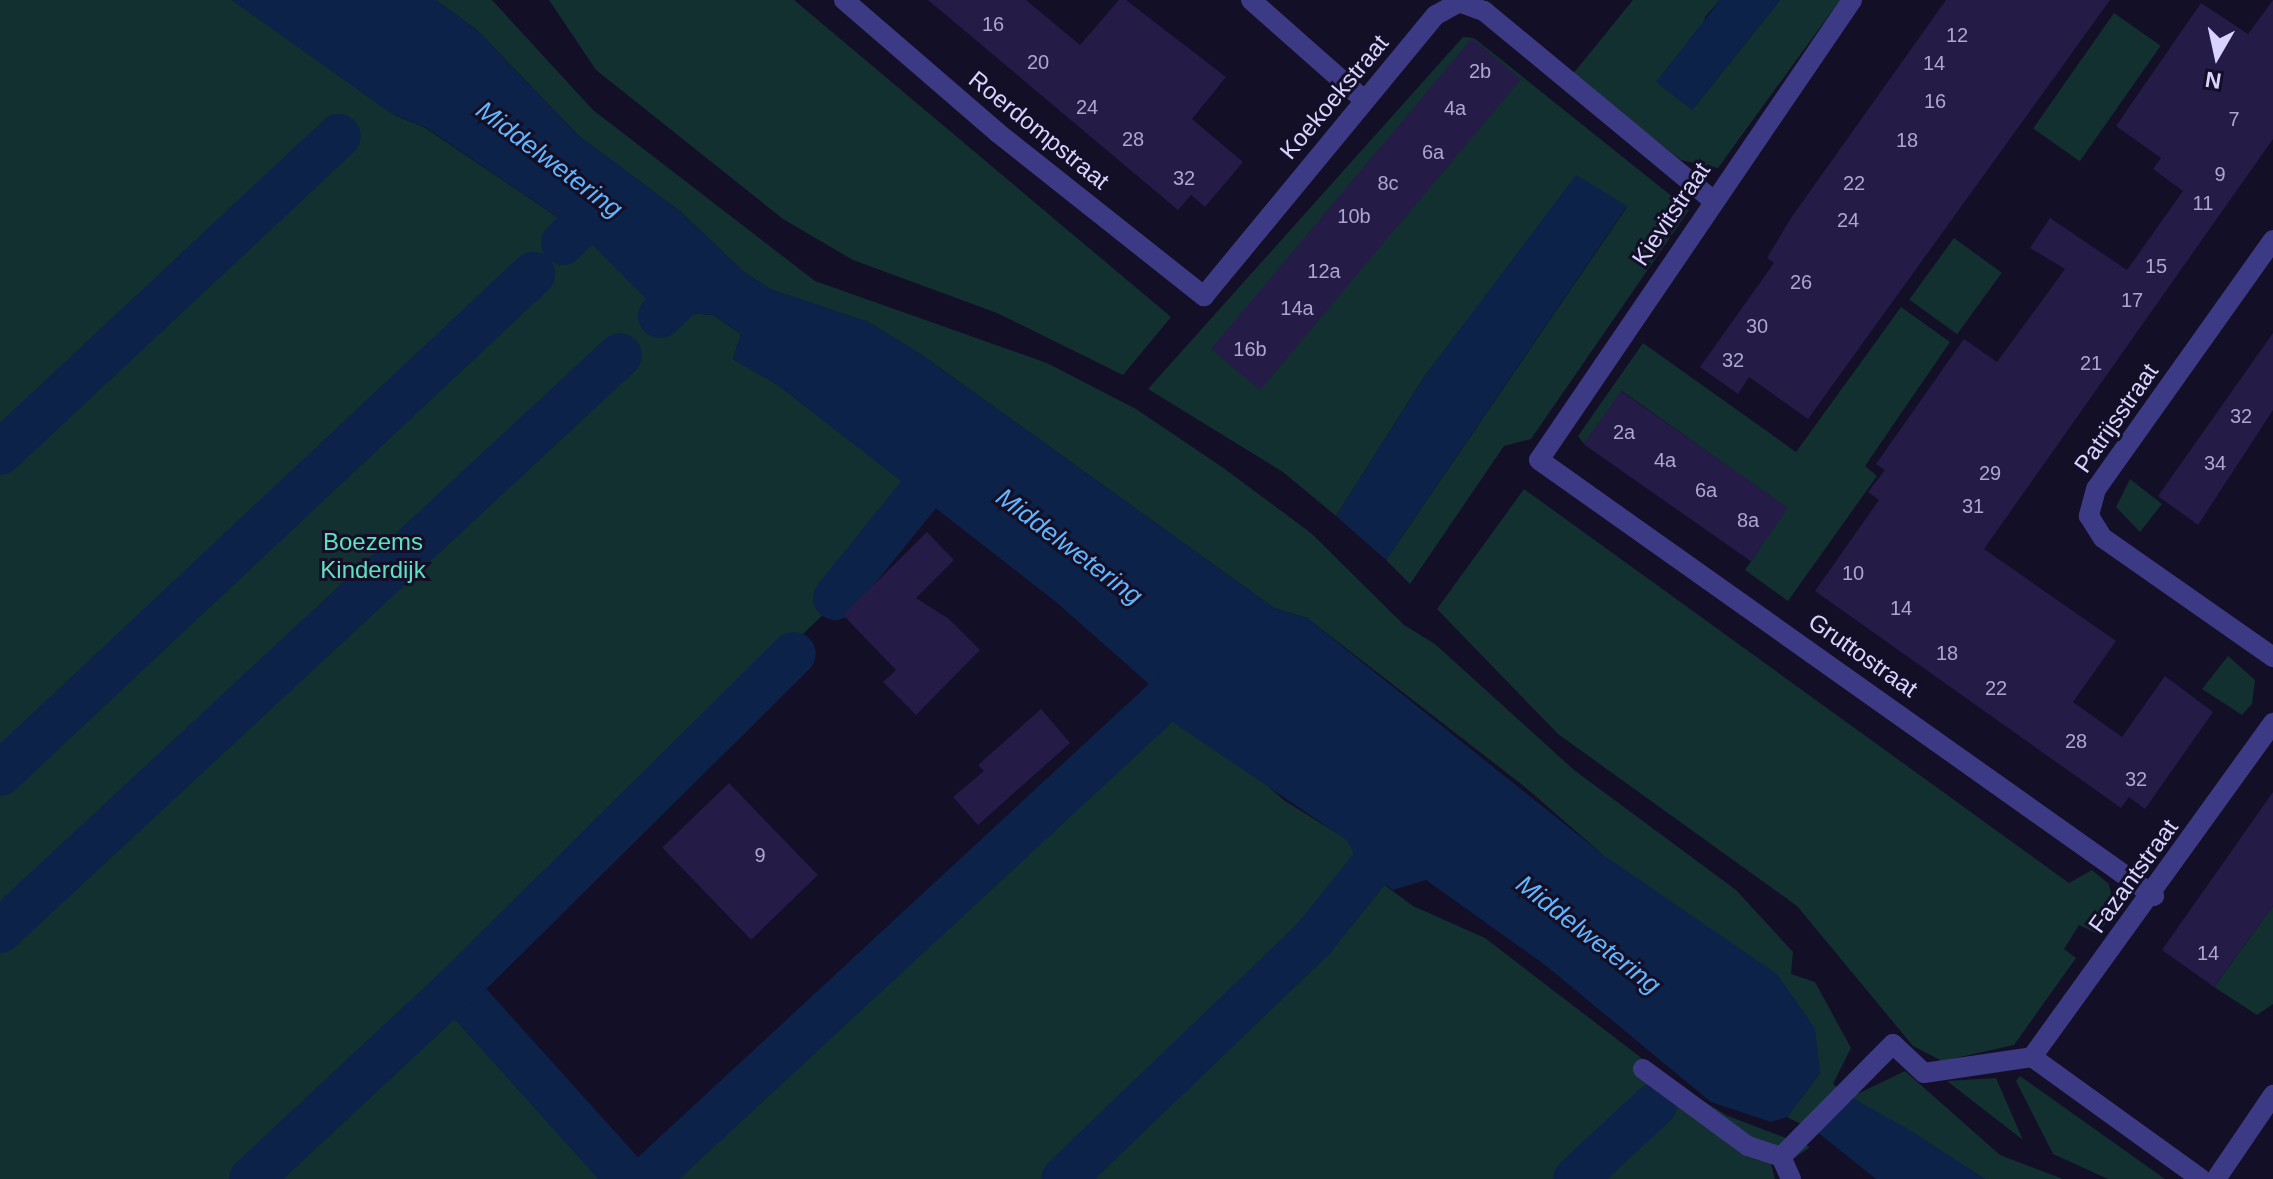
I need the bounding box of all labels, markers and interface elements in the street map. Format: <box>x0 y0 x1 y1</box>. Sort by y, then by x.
house number: 16 <box>982 12 1004 36</box>
north arrow <box>2177 16 2257 96</box>
house number: 12 <box>1946 23 1968 47</box>
street label: Koekoekstraat <box>1274 29 1394 165</box>
house number: 20 <box>1027 50 1049 74</box>
house number: 14 <box>1923 51 1945 75</box>
house number: 2b <box>1469 59 1491 83</box>
street label: Roerdompstraat <box>963 65 1115 195</box>
text: N <box>2203 67 2223 94</box>
house number: 16 <box>1924 89 1946 113</box>
water label: Middelwetering <box>470 95 628 225</box>
house number: 24 <box>1076 95 1098 119</box>
house number: 4a <box>1444 96 1466 120</box>
house number: 7 <box>2228 107 2240 131</box>
house number: 28 <box>1122 127 1144 151</box>
house number: 18 <box>1896 128 1918 152</box>
house number: 6a <box>1422 140 1444 164</box>
street label: Kievitstraat <box>1626 157 1716 271</box>
house number: 9 <box>2214 162 2226 186</box>
house number: 32 <box>1173 166 1195 190</box>
house number: 8c <box>1377 171 1399 195</box>
house number: 22 <box>1843 171 1865 195</box>
house number: 11 <box>2193 191 2213 215</box>
house number: 10b <box>1337 204 1371 228</box>
house number: 24 <box>1837 208 1859 232</box>
house number: 15 <box>2145 254 2167 278</box>
house number: 12a <box>1307 259 1341 283</box>
house number: 26 <box>1790 270 1812 294</box>
house number: 17 <box>2121 288 2143 312</box>
house number: 14a <box>1280 296 1314 320</box>
house number: 30 <box>1746 314 1768 338</box>
house number: 16b <box>1233 337 1267 361</box>
house number: 32 <box>1722 348 1744 372</box>
house number: 21 <box>2080 351 2102 375</box>
street label: Patrijsstraat <box>2068 358 2164 478</box>
house number: 32 <box>2230 404 2252 428</box>
house number: 2a <box>1613 420 1635 444</box>
house number: 4a <box>1654 448 1676 472</box>
house number: 34 <box>2204 451 2226 475</box>
house number: 29 <box>1979 461 2001 485</box>
house number: 6a <box>1695 478 1717 502</box>
water label: Middelwetering <box>990 482 1148 612</box>
house number: 31 <box>1962 494 1984 518</box>
house number: 8a <box>1737 508 1759 532</box>
park label: Boezems Kinderdijk <box>320 528 426 584</box>
house number: 10 <box>1842 561 1864 585</box>
house number: 14 <box>1890 596 1912 620</box>
street label: Gruttostraat <box>1803 607 1923 703</box>
house number: 18 <box>1936 641 1958 665</box>
house number: 22 <box>1985 676 2007 700</box>
house number: 28 <box>2065 729 2087 753</box>
house number: 32 <box>2125 767 2147 791</box>
street label: Fazantstraat <box>2082 814 2184 938</box>
house number: 9 <box>754 843 766 867</box>
water label: Middelwetering <box>1509 869 1667 1001</box>
house number: 14 <box>2197 941 2219 965</box>

